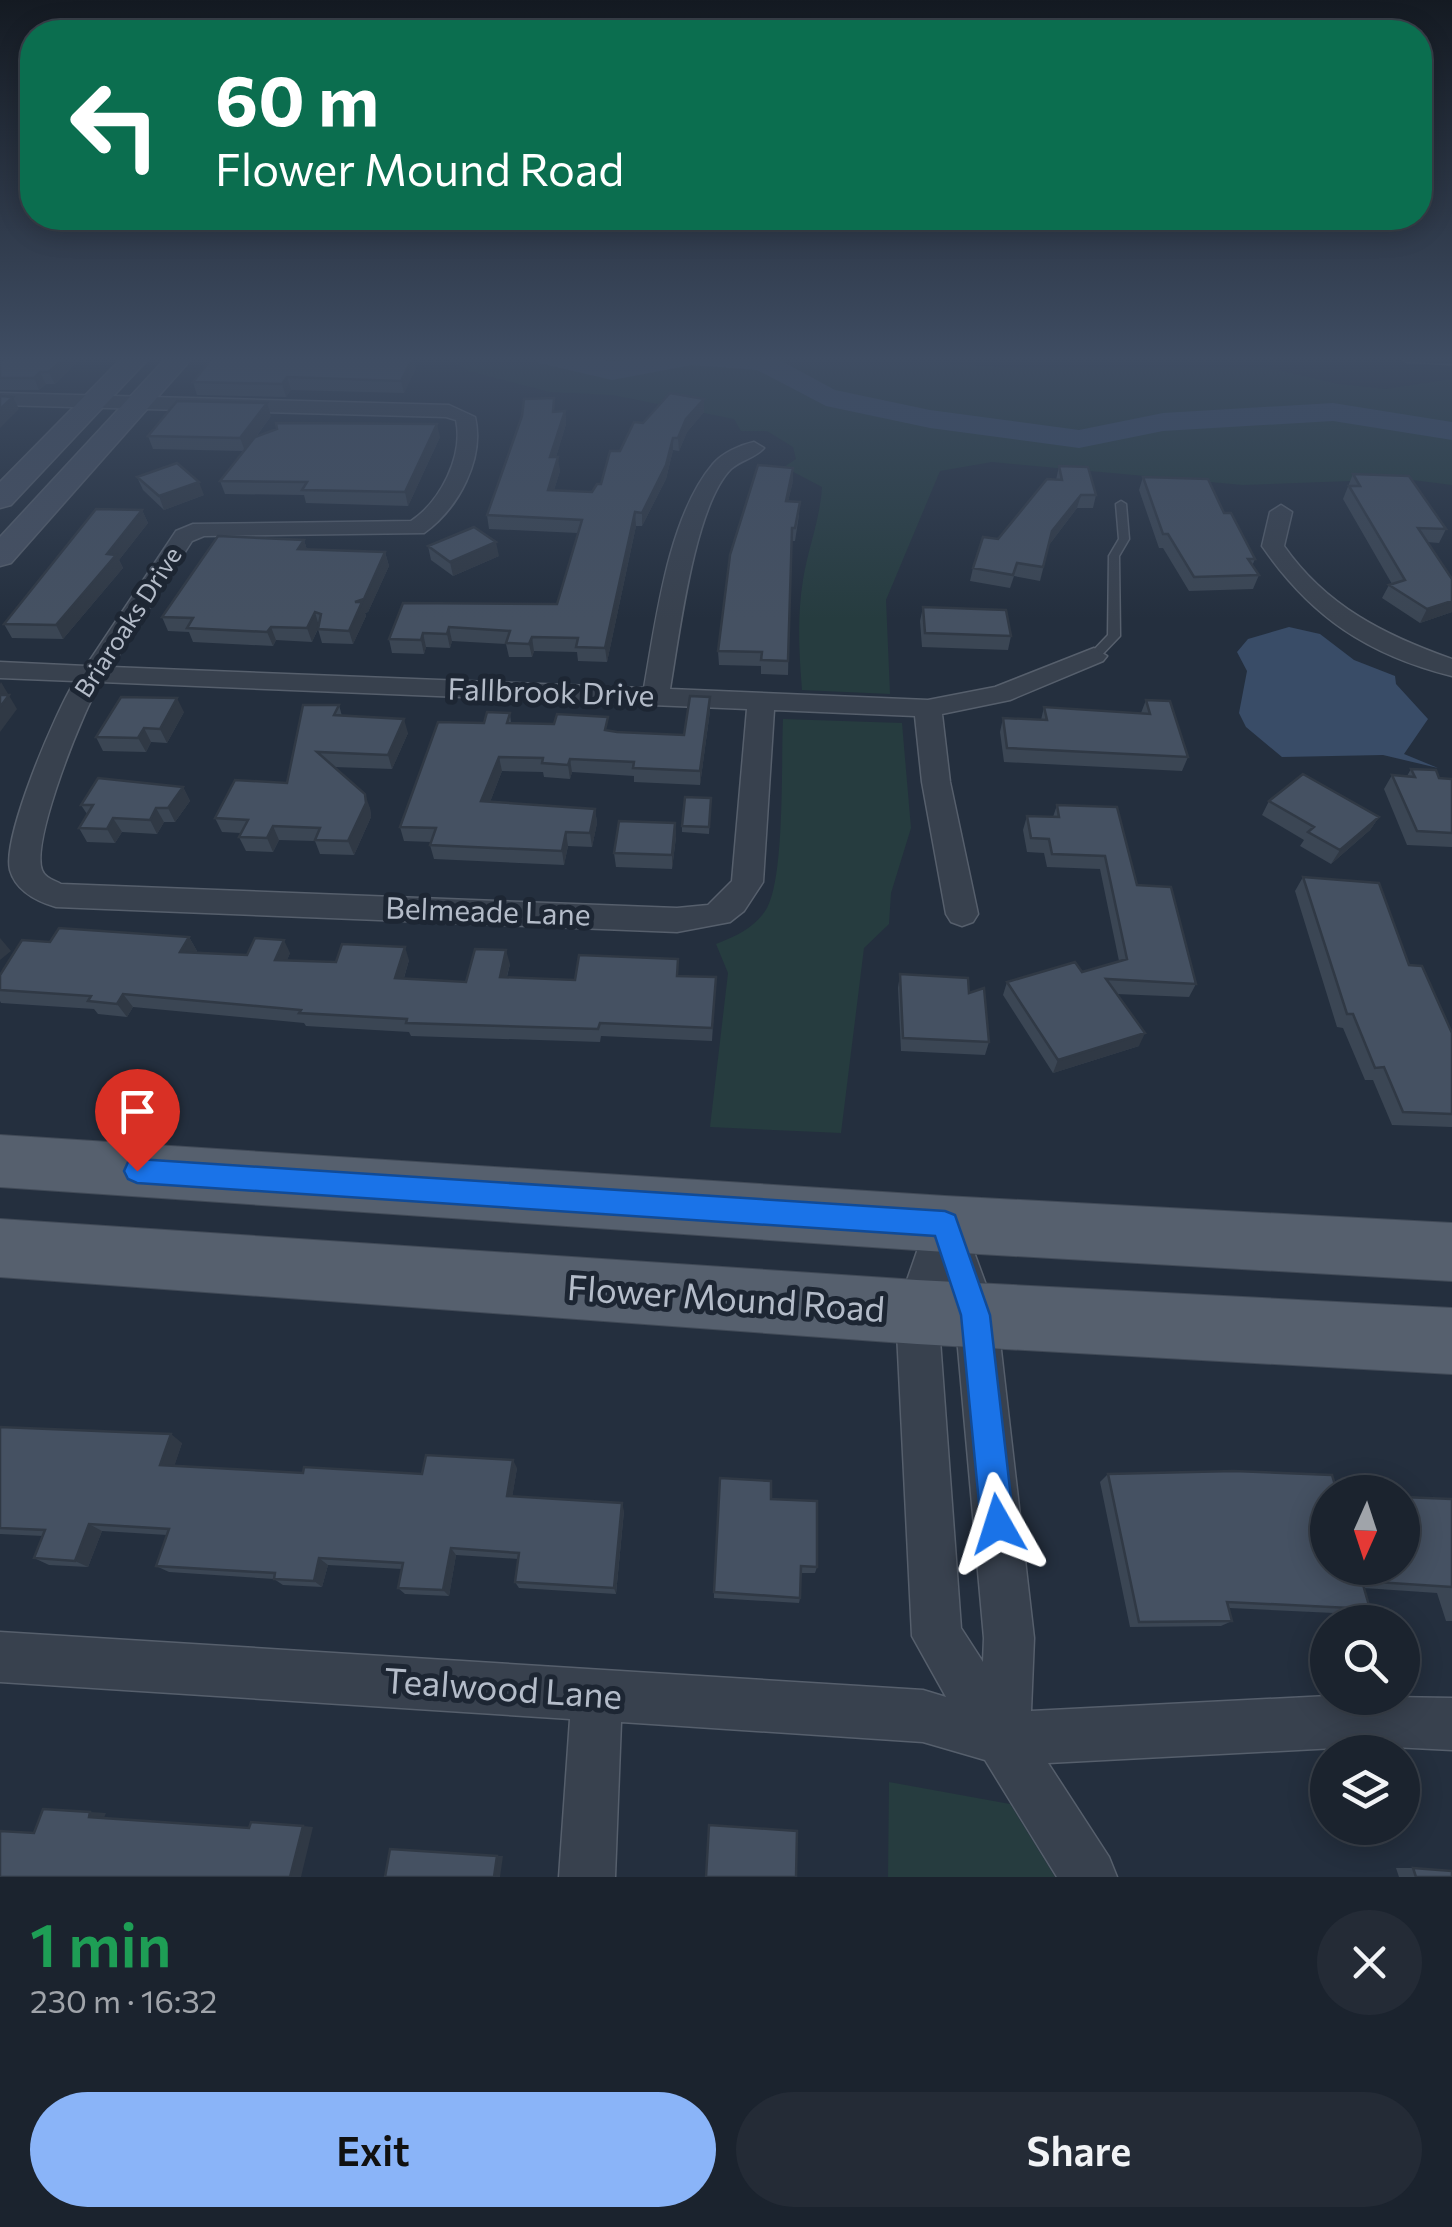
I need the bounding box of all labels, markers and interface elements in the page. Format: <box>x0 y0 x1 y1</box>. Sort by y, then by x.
text: 60 m <box>215 55 379 140</box>
icon: left <box>50 60 180 190</box>
text: Flower Mound Road <box>215 140 624 195</box>
street label: Briaroaks Drive <box>67 541 187 702</box>
street label: Fallbrook Drive <box>447 668 655 713</box>
street label: Belmeade Lane <box>385 887 591 932</box>
pin <box>95 1069 180 1172</box>
icon: arrive <box>110 1084 165 1139</box>
street label: Flower Mound Road <box>566 1264 886 1329</box>
position arrow <box>946 1472 1050 1576</box>
north arrow <box>1310 1475 1420 1585</box>
map controls <box>1310 1475 1420 1845</box>
button: search <box>1310 1605 1420 1715</box>
street label: Tealwood Lane <box>383 1657 624 1716</box>
button: layers <box>1310 1735 1420 1845</box>
text: 1 min <box>30 1906 171 1979</box>
button: close <box>1317 1910 1422 2015</box>
text: 230 m · 16:32 <box>30 1980 217 2020</box>
button: Exit <box>30 2092 716 2207</box>
button: Share <box>736 2092 1422 2207</box>

